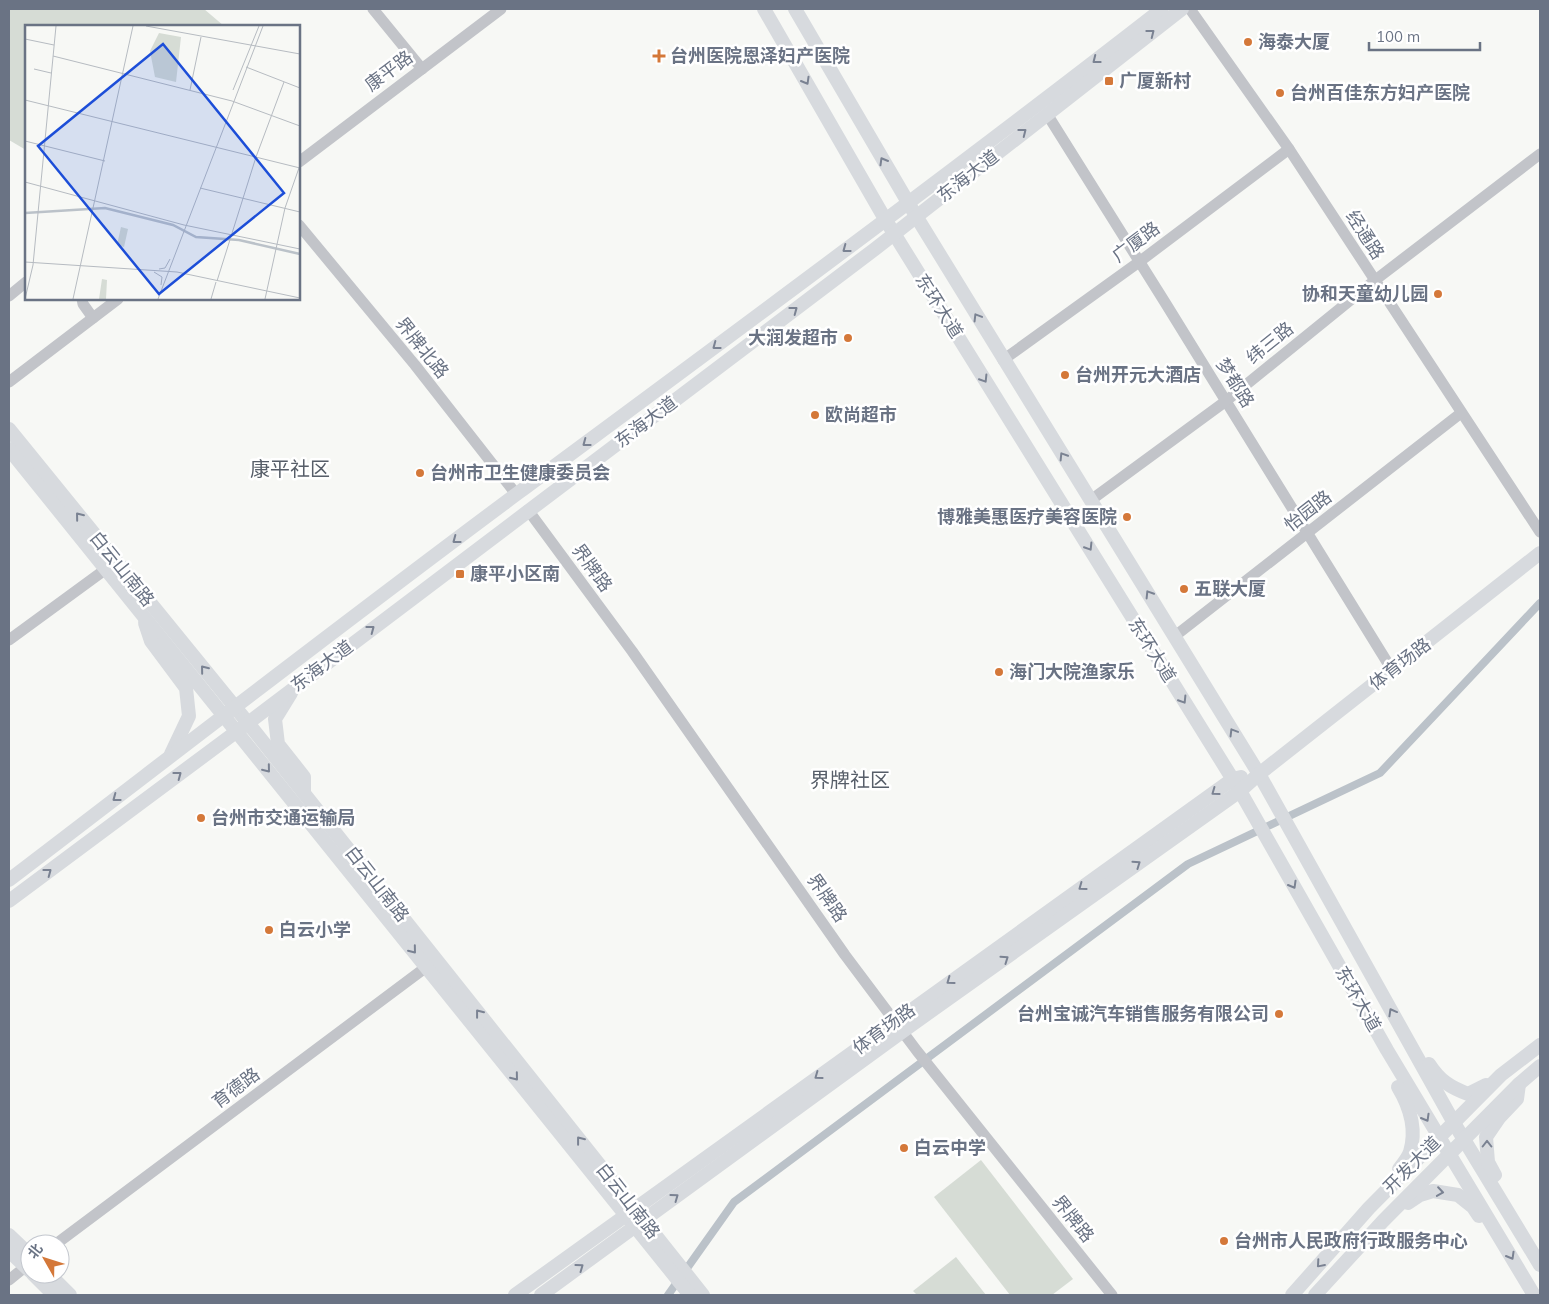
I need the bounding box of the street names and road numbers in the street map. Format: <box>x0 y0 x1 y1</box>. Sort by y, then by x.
street label: 康平路 <box>360 45 417 96</box>
street label: 东海大道 <box>932 144 1003 207</box>
street label: 经通路 <box>1341 206 1390 264</box>
street label: 广厦路 <box>1107 216 1164 267</box>
street label: 东环大道 <box>911 269 968 342</box>
street label: 界牌北路 <box>391 312 454 383</box>
street label: 纬三路 <box>1241 317 1298 369</box>
street label: 梦都路 <box>1211 354 1259 412</box>
street label: 东海大道 <box>610 391 681 452</box>
street label: 怡园路 <box>1279 485 1336 536</box>
street label: 白云山南路 <box>85 526 160 611</box>
street label: 界牌路 <box>567 539 618 596</box>
street label: 东环大道 <box>1124 613 1181 686</box>
street label: 体育场路 <box>1364 632 1435 695</box>
street label: 东海大道 <box>286 635 357 696</box>
street label: 白云山南路 <box>341 841 414 926</box>
street label: 界牌路 <box>803 869 852 926</box>
street label: 东环大道 <box>1330 962 1386 1036</box>
street label: 体育场路 <box>848 998 920 1059</box>
street label: 育德路 <box>207 1062 264 1113</box>
street label: 开发大道 <box>1378 1131 1445 1198</box>
street label: 白云山南路 <box>592 1158 665 1243</box>
street label: 界牌路 <box>1047 1190 1099 1247</box>

